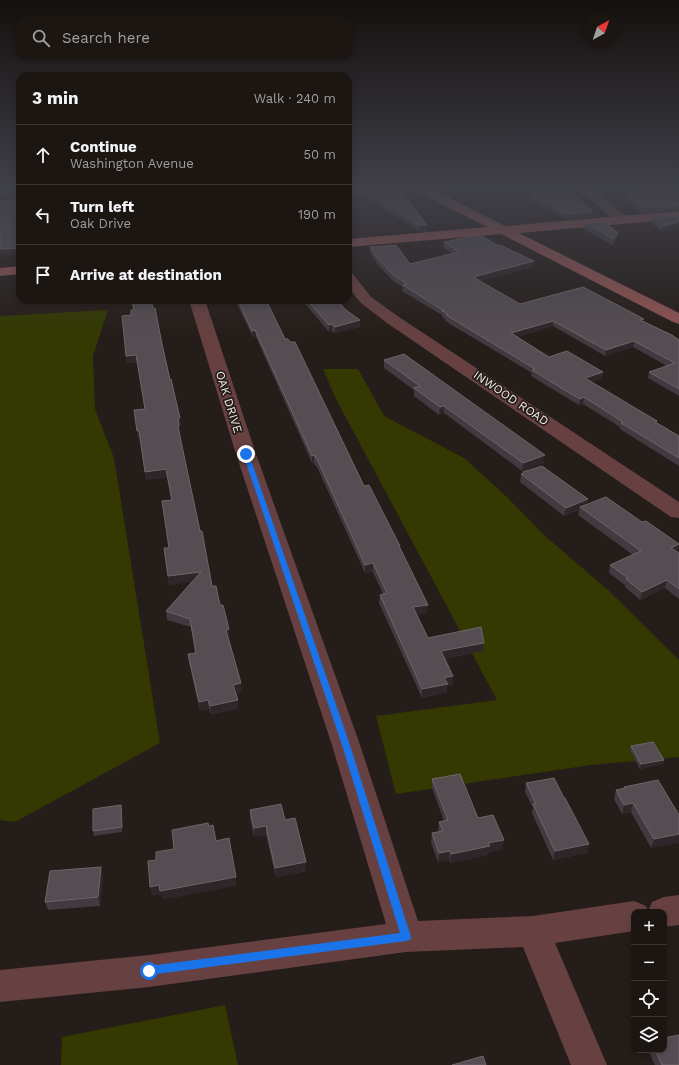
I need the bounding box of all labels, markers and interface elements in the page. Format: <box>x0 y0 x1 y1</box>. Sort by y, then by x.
north arrow <box>583 12 619 48</box>
search box <box>16 16 352 60</box>
icon: search <box>30 27 52 49</box>
text: Search here <box>62 29 150 47</box>
text: 3 min <box>32 88 78 108</box>
text: Walk · 240 m <box>254 91 336 106</box>
text: Continue <box>70 138 137 156</box>
icon: ahead <box>32 144 54 166</box>
text: 50 m <box>304 147 336 162</box>
text: Washington Avenue <box>70 156 194 171</box>
text: Turn left <box>70 198 134 216</box>
icon: left <box>32 204 54 226</box>
text: 190 m <box>298 207 336 222</box>
text: Oak Drive <box>70 216 131 231</box>
icon: arrive <box>32 264 54 286</box>
text: Arrive at destination <box>70 266 222 284</box>
street label: INWOOD ROAD <box>471 368 551 428</box>
street label: OAK DRIVE <box>213 369 245 435</box>
route end <box>237 445 255 463</box>
map controls <box>631 909 667 1053</box>
button: + <box>631 909 667 945</box>
button: − <box>631 945 667 981</box>
route start <box>140 962 158 980</box>
button: locate <box>631 981 667 1017</box>
button: layers <box>631 1017 667 1053</box>

